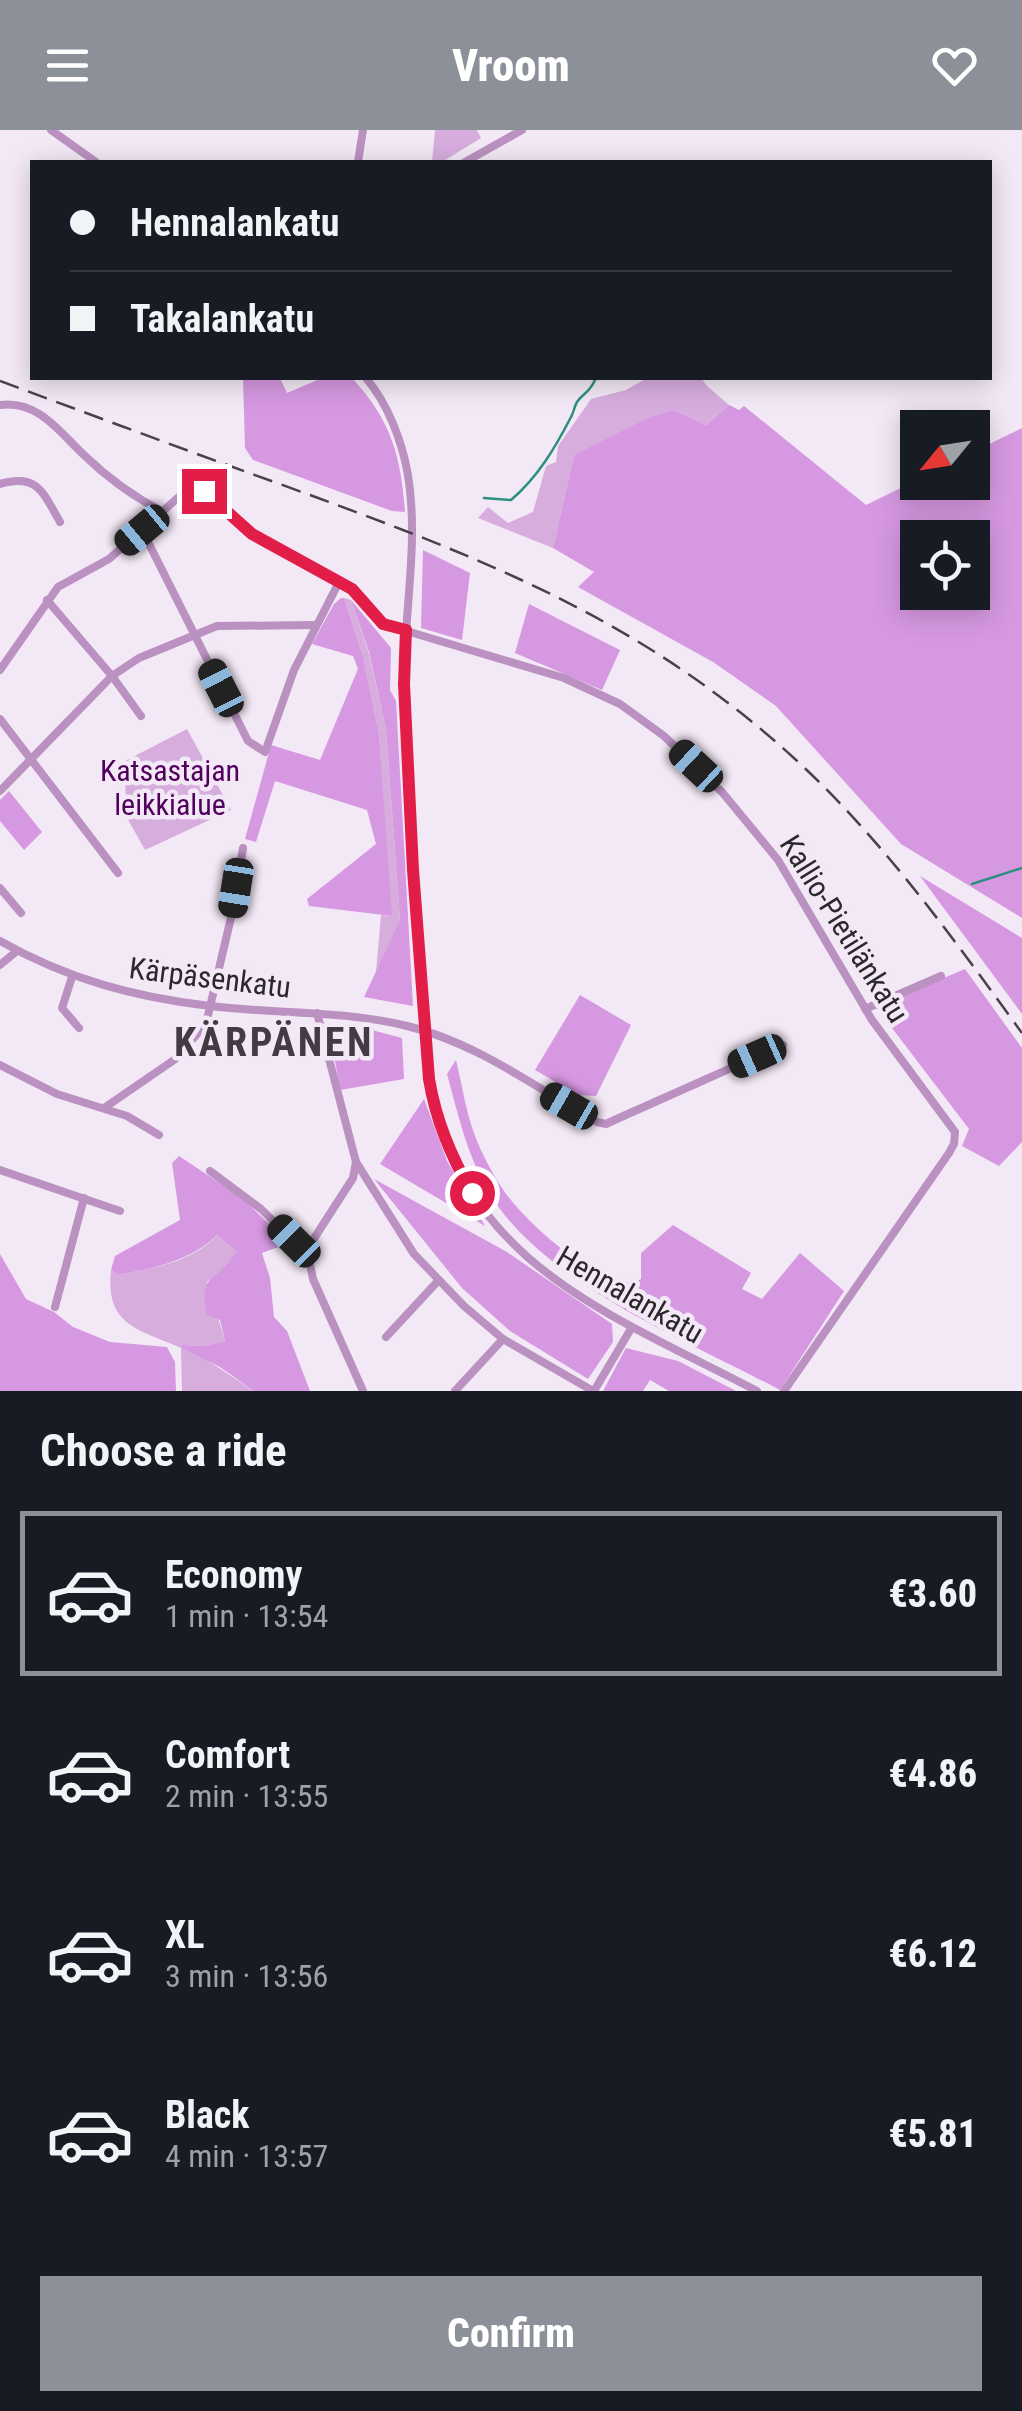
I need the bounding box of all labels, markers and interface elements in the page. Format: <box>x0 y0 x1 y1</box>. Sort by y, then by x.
icon: menu <box>40 38 95 93</box>
icon: heart <box>927 38 982 93</box>
text: Vroom <box>452 39 570 92</box>
text: Hennalankatu <box>130 201 339 245</box>
text: Takalankatu <box>130 297 314 341</box>
north arrow <box>900 410 990 500</box>
map controls <box>900 410 990 610</box>
route end <box>182 469 227 514</box>
car <box>109 499 175 561</box>
button: locate <box>900 520 990 610</box>
car <box>194 654 248 722</box>
car <box>664 735 728 797</box>
park label: Katsastajan leikkialue <box>100 753 240 822</box>
street label: Kallio-Pietilänkatu <box>773 829 916 1029</box>
car <box>216 856 256 920</box>
street label: Kärpäsenkatu <box>127 950 293 1005</box>
district label: KÄRPÄNEN <box>174 1019 374 1066</box>
car <box>723 1030 791 1082</box>
car <box>536 1078 602 1134</box>
route start <box>450 1171 495 1216</box>
car <box>262 1209 326 1273</box>
street label: Hennalankatu <box>551 1239 710 1351</box>
text: Choose a ride <box>40 1424 287 1477</box>
icon: car <box>45 1549 135 1639</box>
text: Economy <box>165 1553 302 1597</box>
text: €3.60 <box>888 1572 977 1616</box>
text: 1 min · 13:54 <box>165 1597 328 1635</box>
icon: car <box>45 1729 135 1819</box>
text: Comfort <box>165 1733 290 1777</box>
text: €4.86 <box>888 1752 977 1796</box>
text: 2 min · 13:55 <box>165 1777 328 1815</box>
icon: car <box>45 1909 135 1999</box>
text: XL <box>165 1913 204 1957</box>
text: €6.12 <box>888 1932 977 1976</box>
text: 3 min · 13:56 <box>165 1957 328 1995</box>
icon: car <box>45 2089 135 2179</box>
text: Black <box>165 2093 249 2137</box>
text: €5.81 <box>888 2112 977 2156</box>
text: 4 min · 13:57 <box>165 2137 328 2175</box>
button: Confirm <box>40 2276 982 2391</box>

